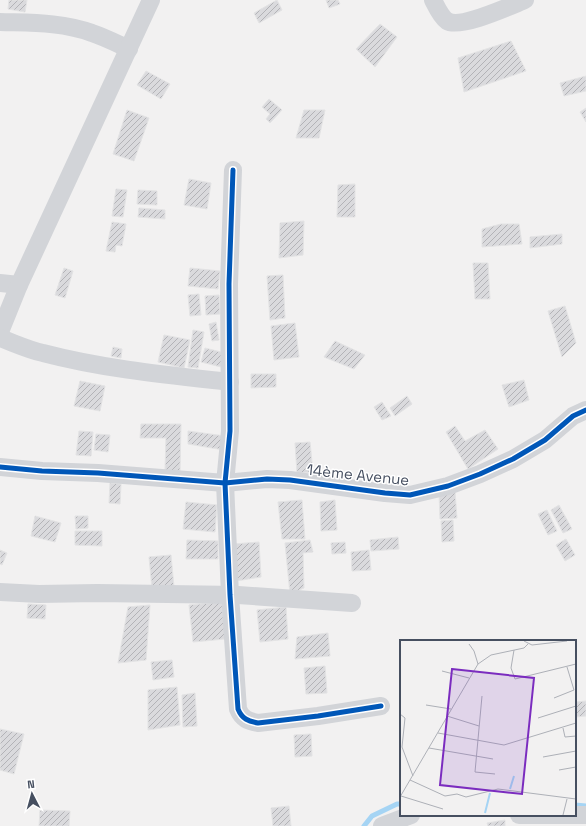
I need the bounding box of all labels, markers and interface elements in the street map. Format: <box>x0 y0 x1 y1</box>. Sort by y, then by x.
street label: 14ème Avenue <box>306 460 410 489</box>
inset map <box>400 640 576 816</box>
north arrow <box>12 774 52 814</box>
text: N <box>27 777 35 791</box>

